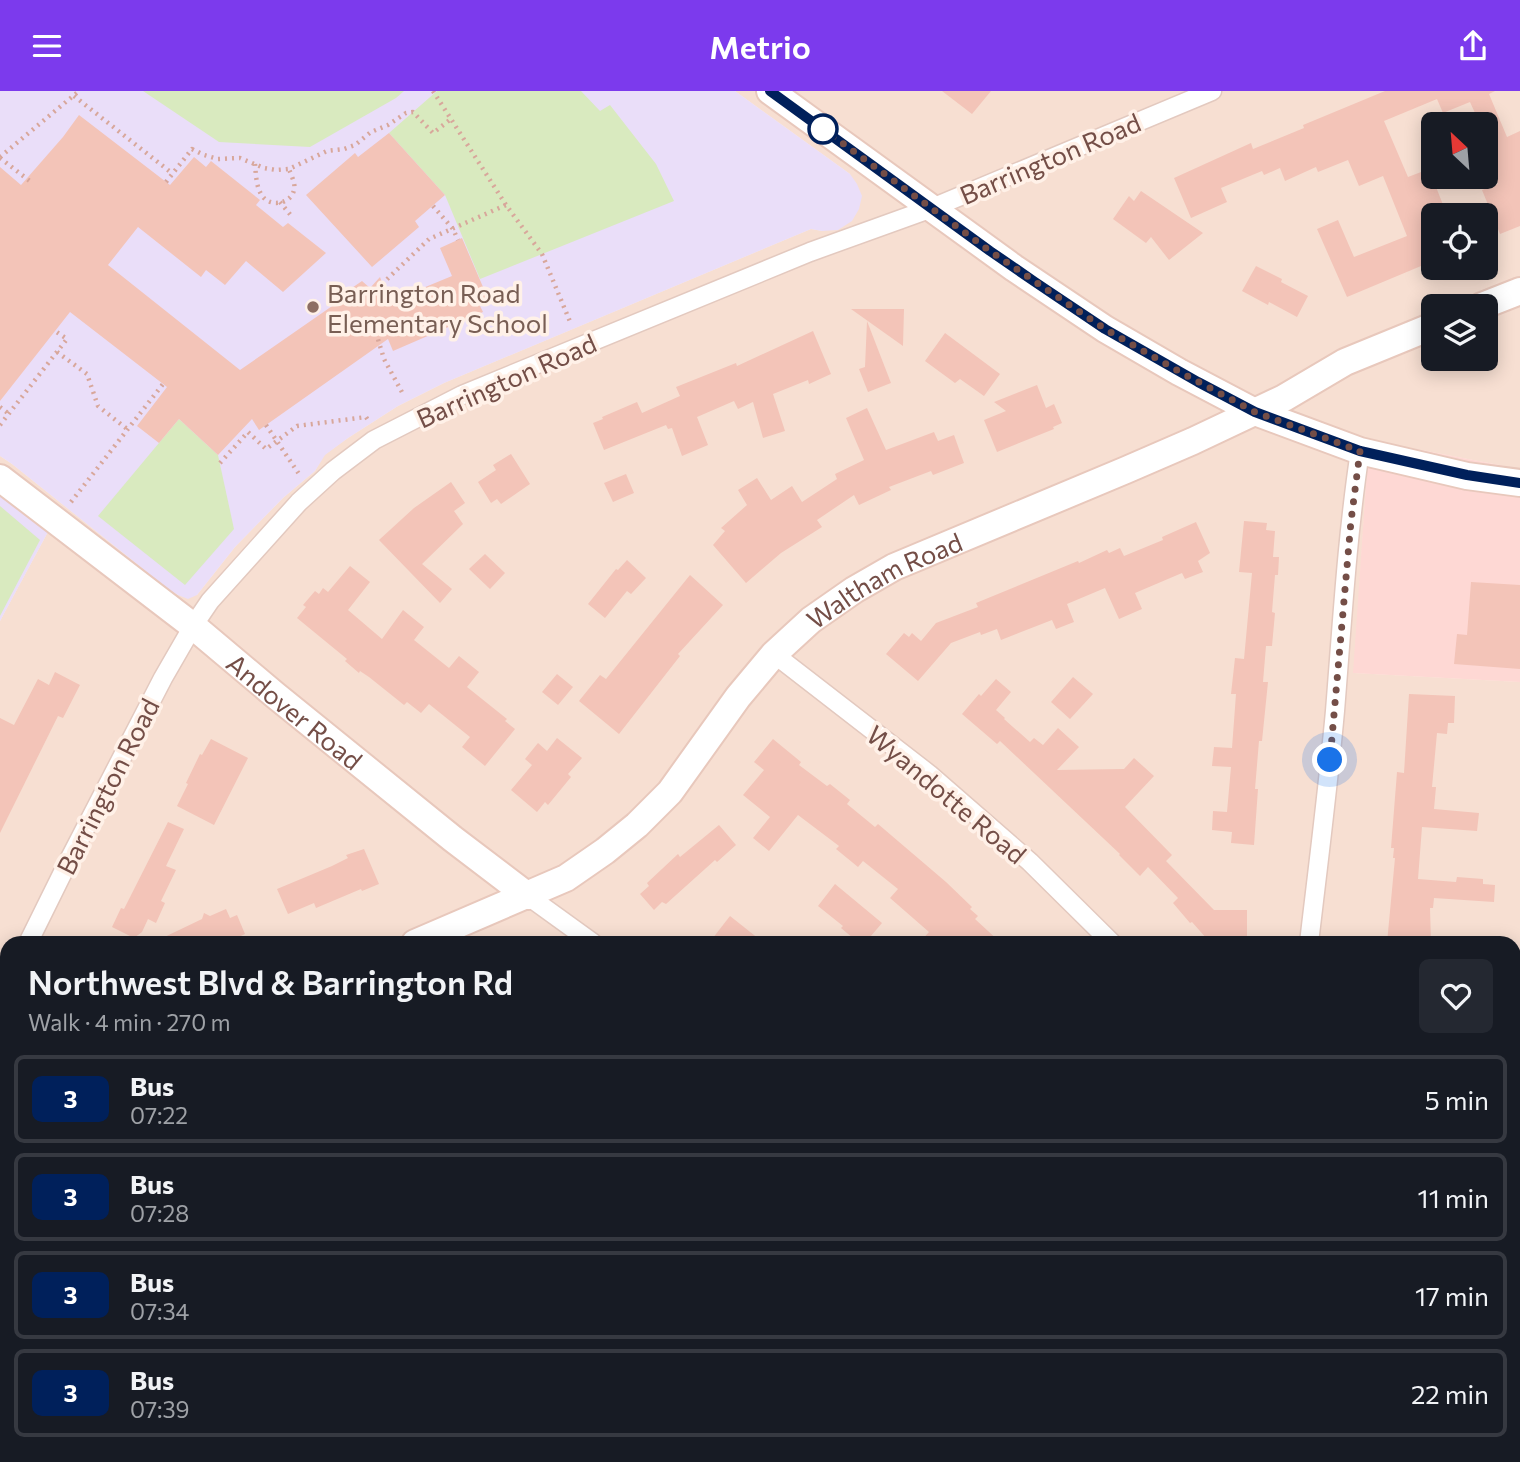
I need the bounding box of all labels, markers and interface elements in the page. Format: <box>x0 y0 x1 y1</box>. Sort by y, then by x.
text: Metrio <box>709 26 811 66</box>
icon: menu <box>28 27 66 65</box>
icon: share <box>1454 27 1492 65</box>
street label: Barrington Road <box>955 106 1145 210</box>
north arrow <box>1421 112 1498 189</box>
map controls <box>1421 112 1498 371</box>
unlabelled marker <box>808 114 838 144</box>
button: locate <box>1421 203 1498 280</box>
place label: Barrington Road Elementary School <box>327 277 548 338</box>
button: layers <box>1421 294 1498 371</box>
marker: Barrington Road Elementary School <box>305 299 321 315</box>
street label: Barrington Road <box>411 327 601 433</box>
street label: Waltham Road <box>800 525 966 634</box>
street label: Andover Road <box>221 646 369 775</box>
street label: Barrington Road <box>49 693 165 879</box>
street label: Wyandotte Road <box>861 718 1033 870</box>
your location <box>1312 742 1347 777</box>
button: heart <box>1419 959 1493 1033</box>
text: Northwest Blvd & Barrington Rd <box>28 961 513 1002</box>
text: Walk · 4 min · 270 m <box>28 1008 231 1036</box>
text: Bus <box>130 1070 174 1101</box>
text: 3 <box>64 1084 77 1113</box>
text: 5 min <box>1425 1084 1489 1115</box>
text: 07:22 <box>130 1101 188 1129</box>
text: Bus <box>130 1168 174 1199</box>
text: 3 <box>64 1182 77 1211</box>
text: 11 min <box>1418 1182 1489 1213</box>
text: 07:28 <box>130 1199 189 1227</box>
text: Bus <box>130 1266 174 1297</box>
text: 3 <box>64 1280 77 1309</box>
text: 17 min <box>1415 1280 1489 1311</box>
text: 07:34 <box>130 1297 189 1325</box>
text: Bus <box>130 1364 174 1395</box>
text: 3 <box>64 1378 77 1407</box>
text: 22 min <box>1411 1378 1489 1409</box>
text: 07:39 <box>130 1395 190 1423</box>

